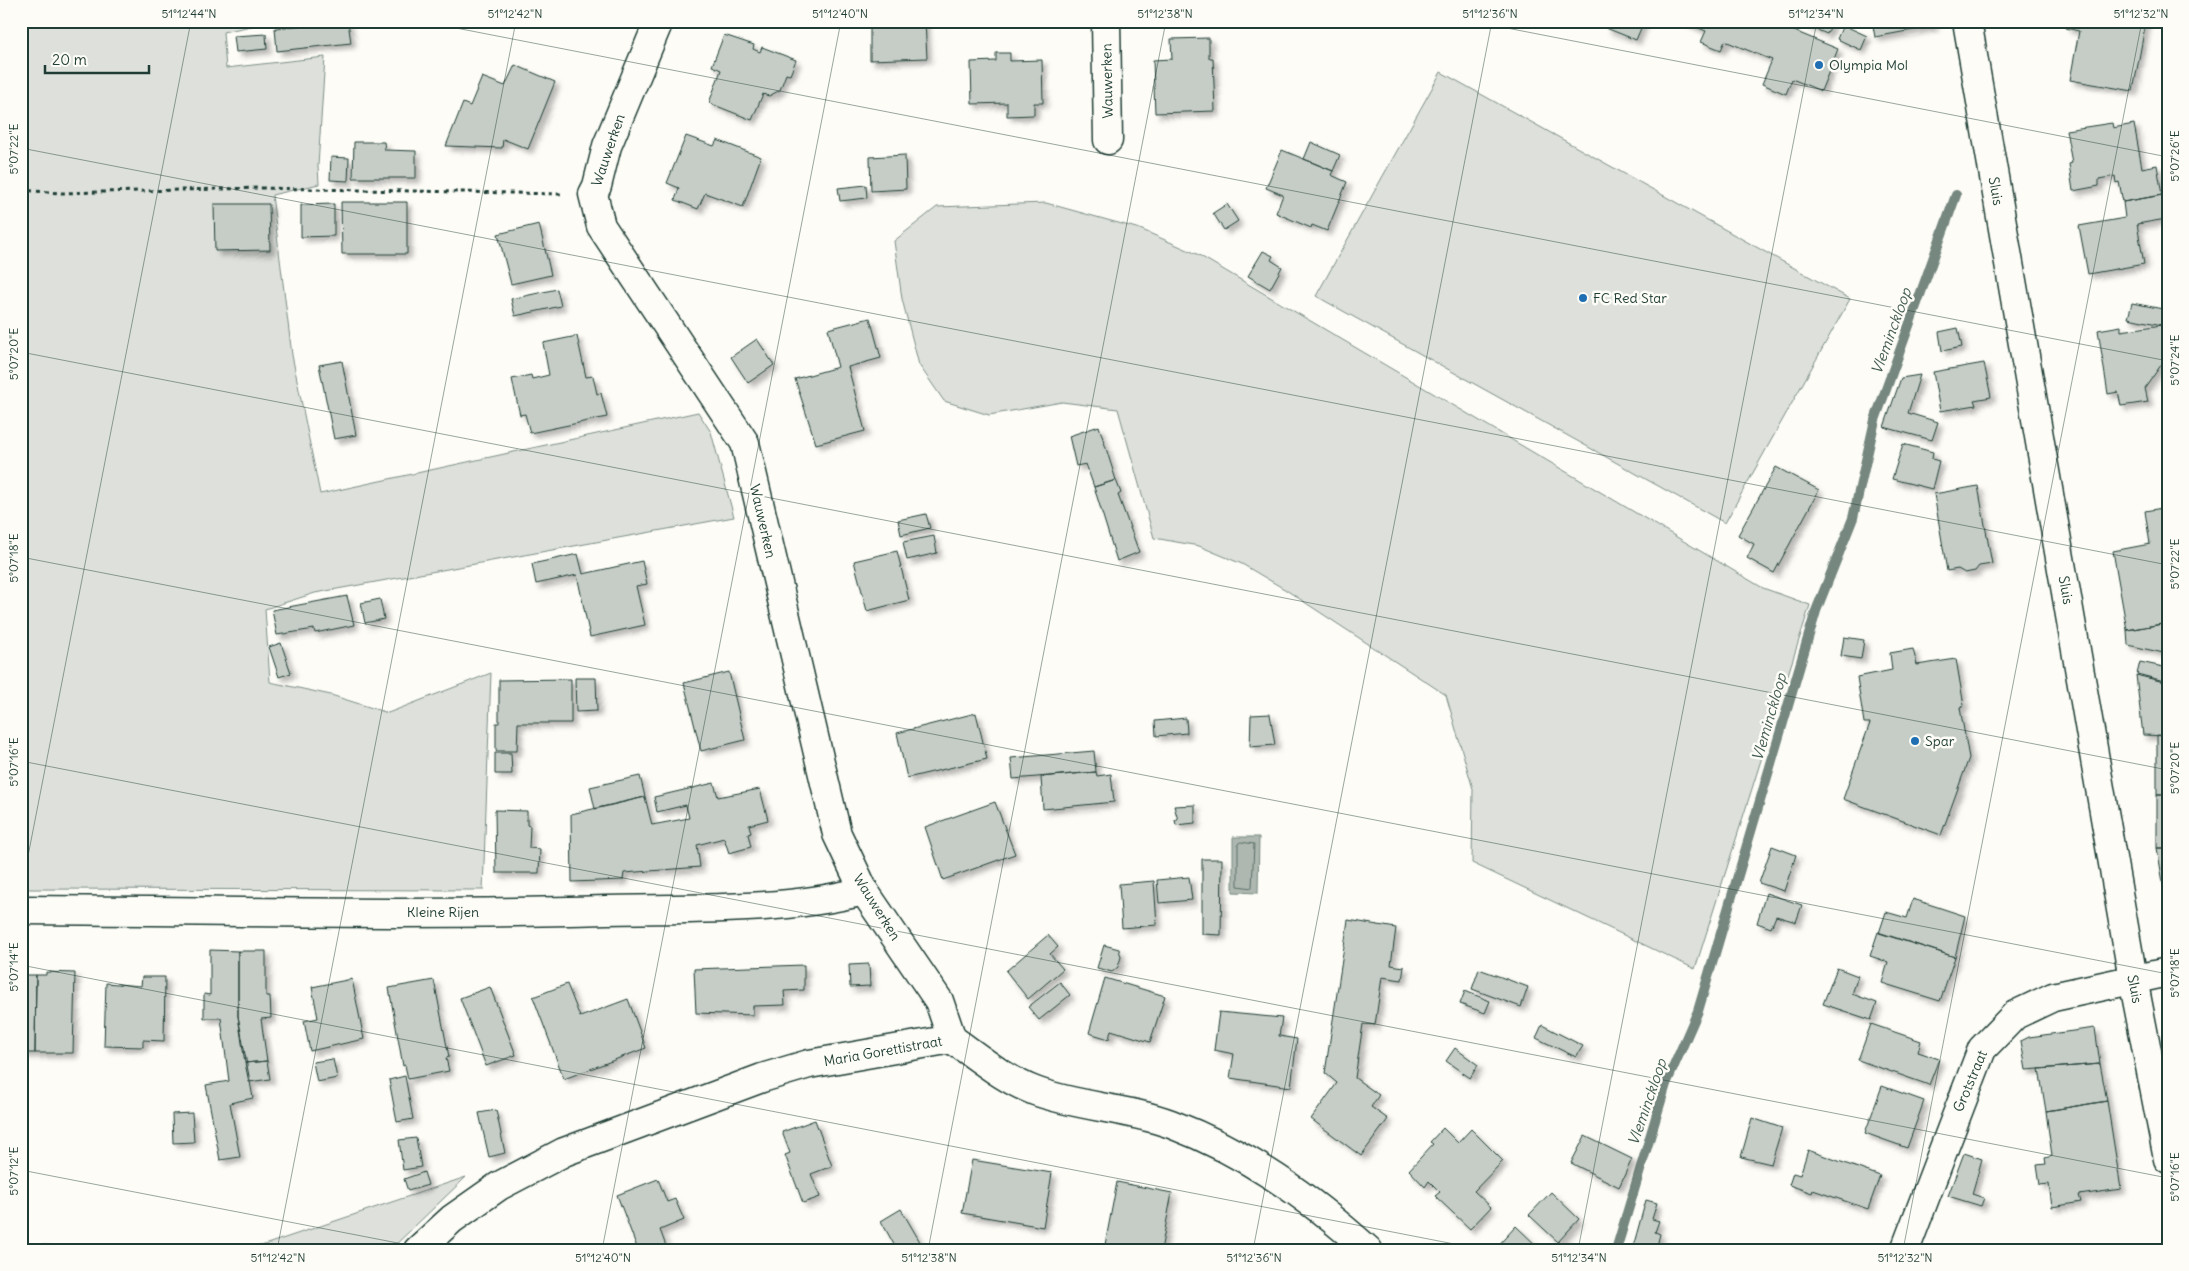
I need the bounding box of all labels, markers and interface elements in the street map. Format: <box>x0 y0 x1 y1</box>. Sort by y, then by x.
text: 51°12'44"N <box>161 6 217 21</box>
text: 51°12'42"N <box>488 6 542 21</box>
text: 51°12'40"N <box>812 6 868 21</box>
text: 51°12'38"N <box>1137 6 1193 21</box>
text: 51°12'36"N <box>1462 6 1518 21</box>
text: 51°12'34"N <box>1788 6 1844 21</box>
text: 51°12'32"N <box>2113 6 2169 21</box>
scale bar <box>45 42 149 74</box>
street label: Wauwerken <box>1097 43 1117 119</box>
text: 20 m <box>52 50 87 69</box>
place label: Olympia Mol <box>1829 56 1908 74</box>
marker: Olympia Mol <box>1813 59 1825 71</box>
street label: Wauwerken <box>587 111 629 189</box>
text: 5°07'22"E <box>6 123 21 175</box>
text: 5°07'26"E <box>2167 130 2182 182</box>
street label: Sluis <box>1985 175 2007 207</box>
water label: Vleminckloop <box>1867 284 1916 377</box>
place label: FC Red Star <box>1593 289 1667 307</box>
marker: FC Red Star <box>1577 292 1589 304</box>
text: 5°07'20"E <box>6 328 21 380</box>
text: 5°07'24"E <box>2167 334 2182 386</box>
street label: Wauwerken <box>746 482 780 560</box>
text: 5°07'18"E <box>6 533 21 583</box>
text: 5°07'22"E <box>2167 538 2182 590</box>
street label: Sluis <box>2055 574 2077 606</box>
water label: Vleminckloop <box>1747 670 1791 763</box>
place label: Spar <box>1925 732 1955 750</box>
marker: Spar <box>1909 735 1921 747</box>
text: 5°07'16"E <box>6 737 21 787</box>
text: 5°07'20"E <box>2167 742 2182 794</box>
street label: Wauwerken <box>849 870 905 944</box>
street label: Kleine Rijen <box>407 903 479 921</box>
text: 5°07'14"E <box>6 942 21 992</box>
text: 5°07'18"E <box>2167 948 2182 998</box>
street label: Sluis <box>2123 973 2147 1005</box>
street label: Maria Gorettistraat <box>822 1032 944 1070</box>
street label: Grotstraat <box>1949 1047 1991 1115</box>
water label: Vleminckloop <box>1623 1055 1671 1148</box>
text: 5°07'12"E <box>6 1146 21 1196</box>
text: 5°07'16"E <box>2167 1152 2182 1202</box>
text: 51°12'42"N <box>251 1250 305 1265</box>
text: 51°12'40"N <box>575 1250 631 1265</box>
text: 51°12'38"N <box>901 1250 957 1265</box>
text: 51°12'36"N <box>1226 1250 1282 1265</box>
text: 51°12'34"N <box>1551 1250 1607 1265</box>
text: 51°12'32"N <box>1877 1250 1933 1265</box>

